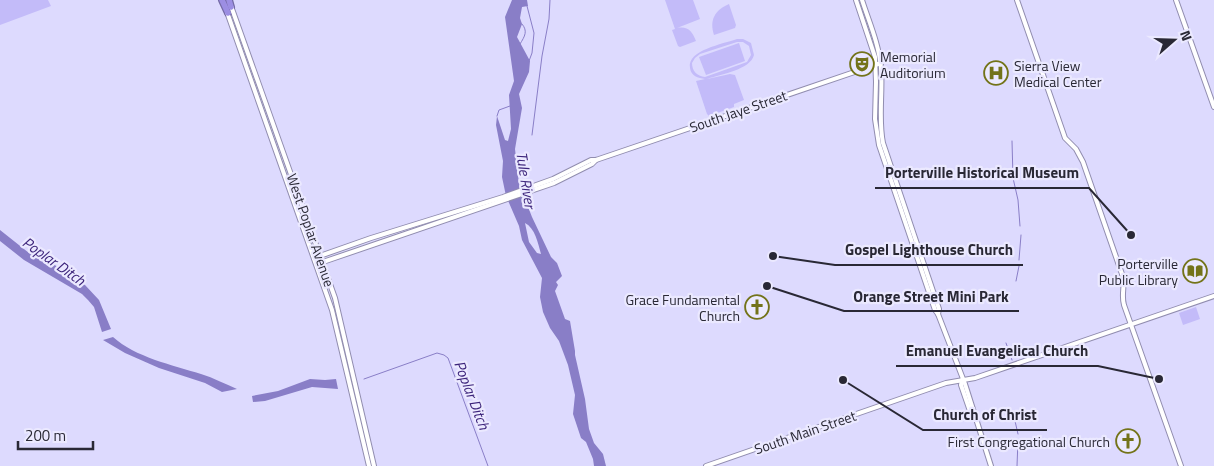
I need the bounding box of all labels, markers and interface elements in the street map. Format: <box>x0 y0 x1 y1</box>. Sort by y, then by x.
north arrow <box>1149 15 1199 65</box>
text: N <box>1175 27 1198 44</box>
place label: Memorial Auditorium <box>880 46 946 83</box>
theatre icon: Memorial Auditorium <box>849 51 875 77</box>
place label: Sierra View Medical Center <box>1014 55 1102 92</box>
hospital icon: Sierra View Medical Center <box>983 60 1009 86</box>
street label: South Jaye Street <box>686 84 790 137</box>
water label: Tule River <box>510 150 542 212</box>
callout: Porterville Historical Museum <box>875 158 1089 188</box>
text: Porterville Historical Museum <box>885 161 1079 184</box>
street label: West Poplar Avenue <box>282 170 340 290</box>
water label: Poplar Ditch <box>18 231 91 291</box>
callout: Gospel Lighthouse Church <box>835 235 1023 265</box>
text: Gospel Lighthouse Church <box>845 238 1013 261</box>
place label: Porterville Public Library <box>1099 253 1178 290</box>
library icon: Porterville Public Library <box>1182 258 1208 284</box>
callout: Orange Street Mini Park <box>844 281 1019 311</box>
text: Orange Street Mini Park <box>853 285 1009 308</box>
place label: Grace Fundamental Church <box>625 289 740 326</box>
church icon: Grace Fundamental Church <box>744 294 770 320</box>
callout: Emanuel Evangelical Church <box>896 336 1098 366</box>
text: Emanuel Evangelical Church <box>906 339 1088 362</box>
water label: Poplar Ditch <box>448 357 496 433</box>
callout: Church of Christ <box>923 400 1047 430</box>
text: Church of Christ <box>933 403 1037 426</box>
street label: South Main Street <box>751 405 859 459</box>
scale bar <box>18 418 92 450</box>
text: 200 m <box>25 424 66 447</box>
church icon: First Congregational Church <box>1115 428 1141 454</box>
place label: First Congregational Church <box>948 431 1110 452</box>

